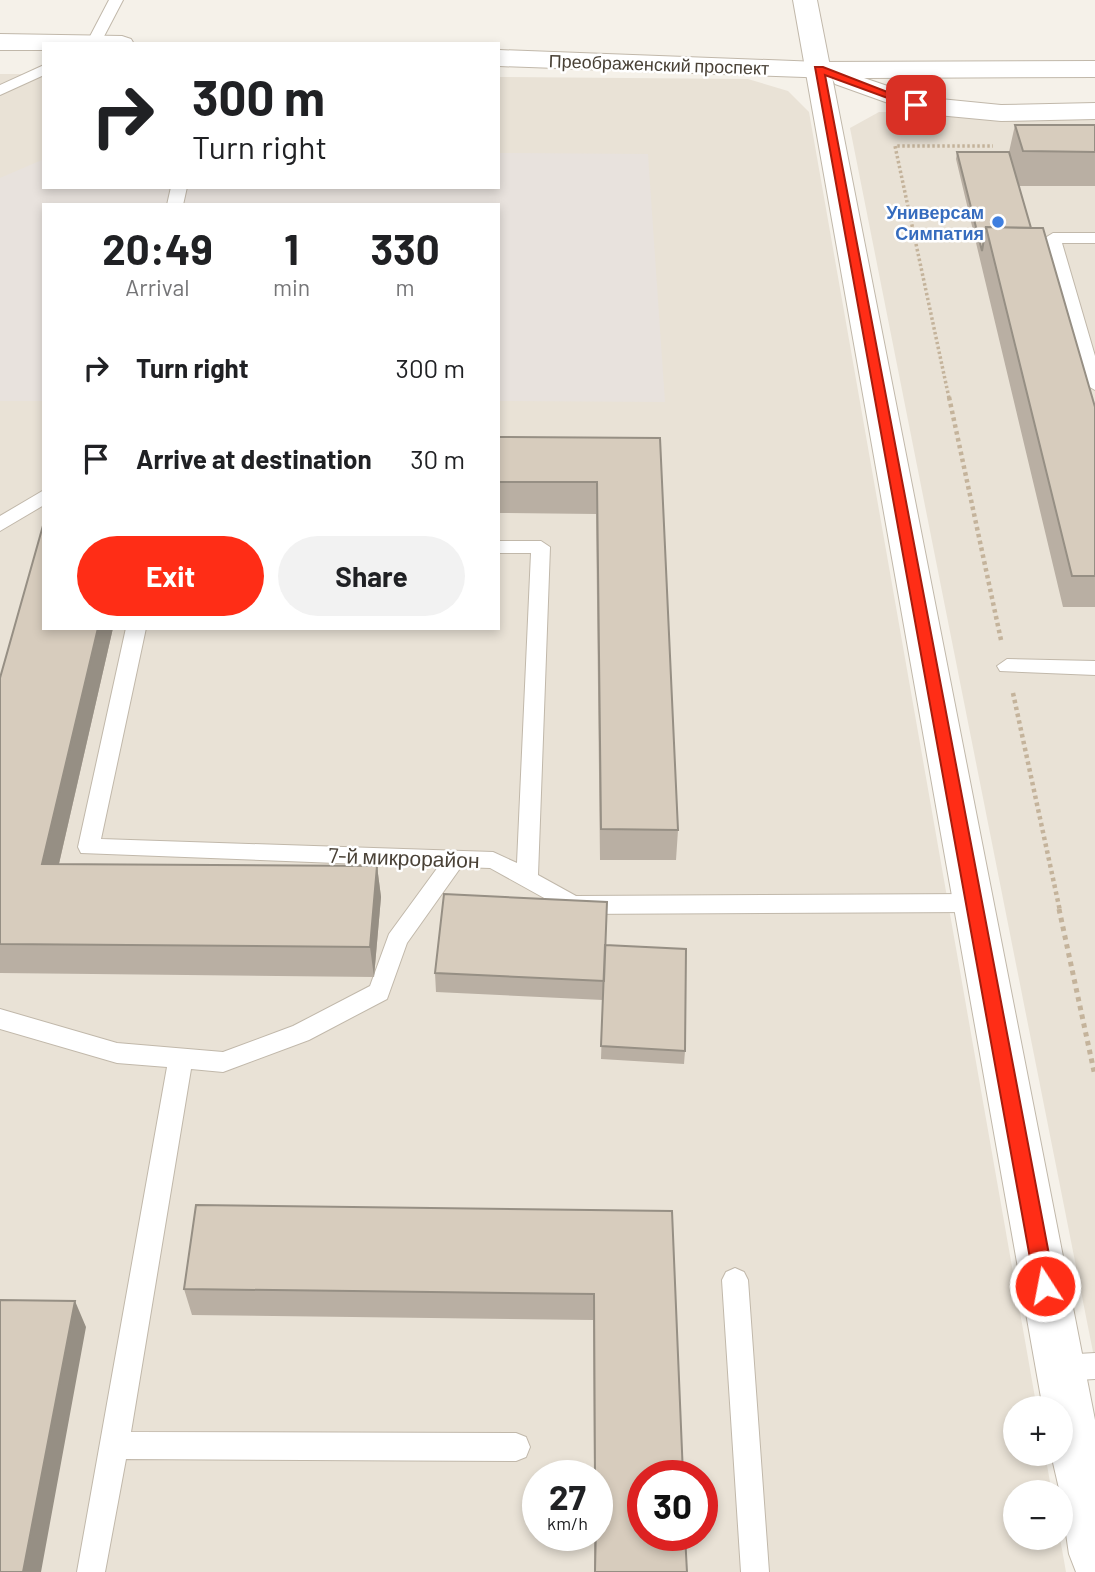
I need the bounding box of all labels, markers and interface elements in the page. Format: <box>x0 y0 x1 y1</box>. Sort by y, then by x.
street label: Преображенский проспект <box>548 49 770 79</box>
text: 300 m <box>192 67 325 126</box>
icon: right <box>77 70 168 161</box>
pin <box>886 75 946 135</box>
icon: arrive <box>897 86 935 124</box>
text: Turn right <box>192 127 327 165</box>
place label: Универсам Симпатия <box>886 201 984 244</box>
marker: Универсам Симпатия <box>990 214 1006 230</box>
text: 20:49 <box>102 223 213 273</box>
text: 1 <box>284 223 299 273</box>
text: 330 <box>370 223 440 273</box>
text: Arrival <box>125 273 190 301</box>
text: min <box>273 273 310 301</box>
text: m <box>396 273 415 301</box>
icon: right <box>77 349 115 387</box>
text: Turn right <box>136 352 249 383</box>
text: 300 m <box>396 352 465 383</box>
icon: arrive <box>77 440 115 478</box>
text: Arrive at destination <box>136 443 372 474</box>
text: 30 m <box>410 443 465 474</box>
button: Exit <box>77 536 264 616</box>
button: Share <box>278 536 465 616</box>
street label: 7-й микрорайон <box>328 842 480 872</box>
position arrow <box>1008 1249 1082 1323</box>
map controls <box>1003 1396 1073 1550</box>
button: + <box>1003 1396 1073 1466</box>
speed limit sign: 30 <box>627 1460 718 1551</box>
text: 27 <box>549 1475 586 1517</box>
button: − <box>1003 1480 1073 1550</box>
text: km/h <box>547 1512 588 1534</box>

